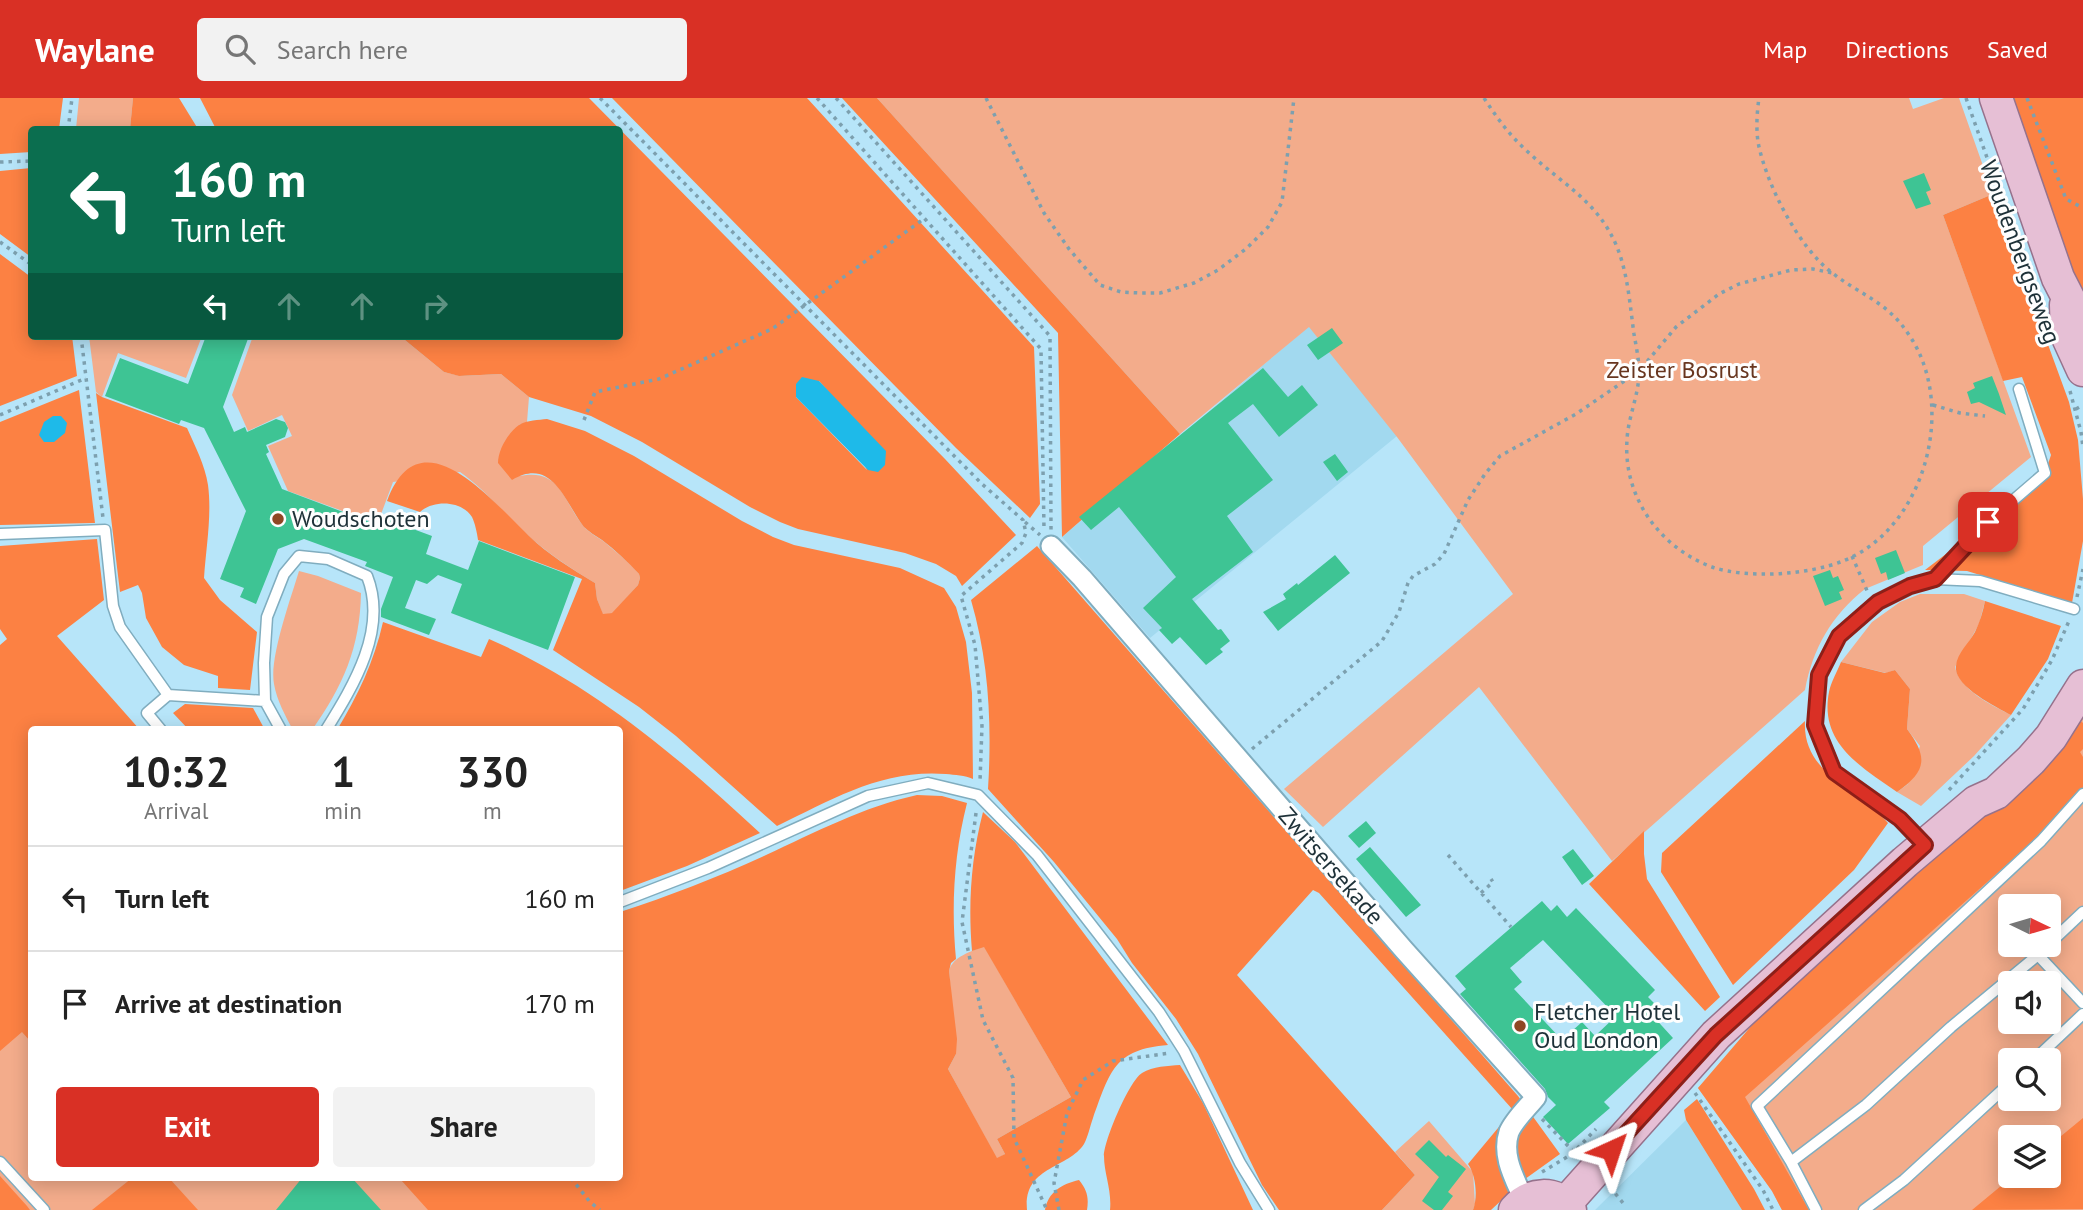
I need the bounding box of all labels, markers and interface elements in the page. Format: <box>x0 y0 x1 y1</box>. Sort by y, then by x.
search box <box>197 18 687 81</box>
text: Waylane <box>35 28 155 71</box>
icon: search <box>221 30 259 68</box>
text: Search here <box>277 33 408 66</box>
text: Map <box>1763 34 1807 65</box>
text: Directions <box>1845 34 1949 65</box>
text: Saved <box>1987 34 2048 65</box>
text: 160 m <box>171 147 306 211</box>
icon: left <box>56 154 147 245</box>
street label: Woudenbergseweg <box>1973 156 2068 348</box>
text: Turn left <box>171 209 286 251</box>
icon: left <box>197 287 235 325</box>
icon: ahead <box>270 287 308 325</box>
icon: ahead <box>343 287 381 325</box>
icon: right <box>416 287 454 325</box>
park label: Zeister Bosrust <box>1606 354 1758 385</box>
pin <box>1958 492 2018 552</box>
place label: Woudschoten <box>292 503 430 534</box>
icon: arrive <box>1969 503 2007 541</box>
marker: Woudschoten <box>270 511 286 527</box>
text: 10:32 <box>123 744 229 799</box>
text: 1 <box>331 744 355 799</box>
text: 330 <box>457 744 528 799</box>
text: Arrival <box>144 796 208 825</box>
text: min <box>324 796 362 825</box>
text: m <box>483 796 502 825</box>
street label: Zwitsersekade <box>1272 800 1391 931</box>
icon: left <box>56 880 94 918</box>
text: Turn left <box>115 882 209 915</box>
text: 160 m <box>524 882 595 915</box>
north arrow <box>1998 894 2062 957</box>
map controls <box>1998 894 2061 1188</box>
button: sound <box>1998 971 2061 1034</box>
icon: arrive <box>56 985 94 1023</box>
text: Arrive at destination <box>115 987 342 1020</box>
text: 170 m <box>524 987 595 1020</box>
place label: Fletcher Hotel Oud London <box>1534 996 1680 1055</box>
marker: Fletcher Hotel Oud London <box>1512 1018 1528 1034</box>
button: search <box>1998 1048 2061 1111</box>
button: Exit <box>56 1087 319 1167</box>
button: Share <box>333 1087 595 1167</box>
position arrow <box>1574 1113 1648 1187</box>
button: layers <box>1998 1125 2061 1188</box>

